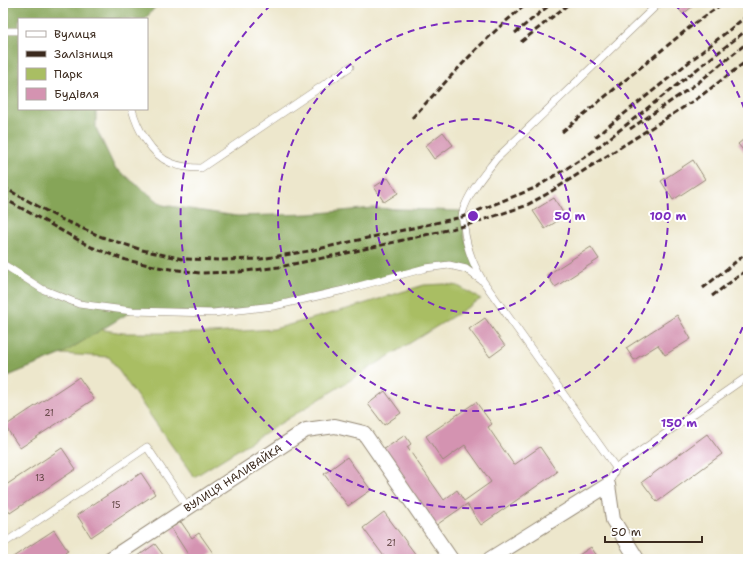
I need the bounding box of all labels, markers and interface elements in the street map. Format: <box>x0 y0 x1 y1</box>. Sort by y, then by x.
legend <box>18 18 148 110</box>
text: Вулиця <box>54 26 96 42</box>
text: Залізниця <box>54 46 113 62</box>
text: Парк <box>54 66 83 82</box>
text: Будівля <box>54 86 99 102</box>
text: 50 m <box>555 208 586 224</box>
text: 100 m <box>650 208 687 224</box>
centre of rings <box>466 209 480 223</box>
house number: 21 <box>44 407 54 419</box>
text: 150 m <box>661 415 697 431</box>
street label: ВУЛИЦЯ НАЛИВАЙКА <box>181 440 285 516</box>
house number: 13 <box>35 472 45 484</box>
house number: 15 <box>111 499 121 511</box>
scale bar <box>605 518 702 544</box>
text: 50 m <box>611 524 641 540</box>
house number: 21 <box>386 537 396 549</box>

